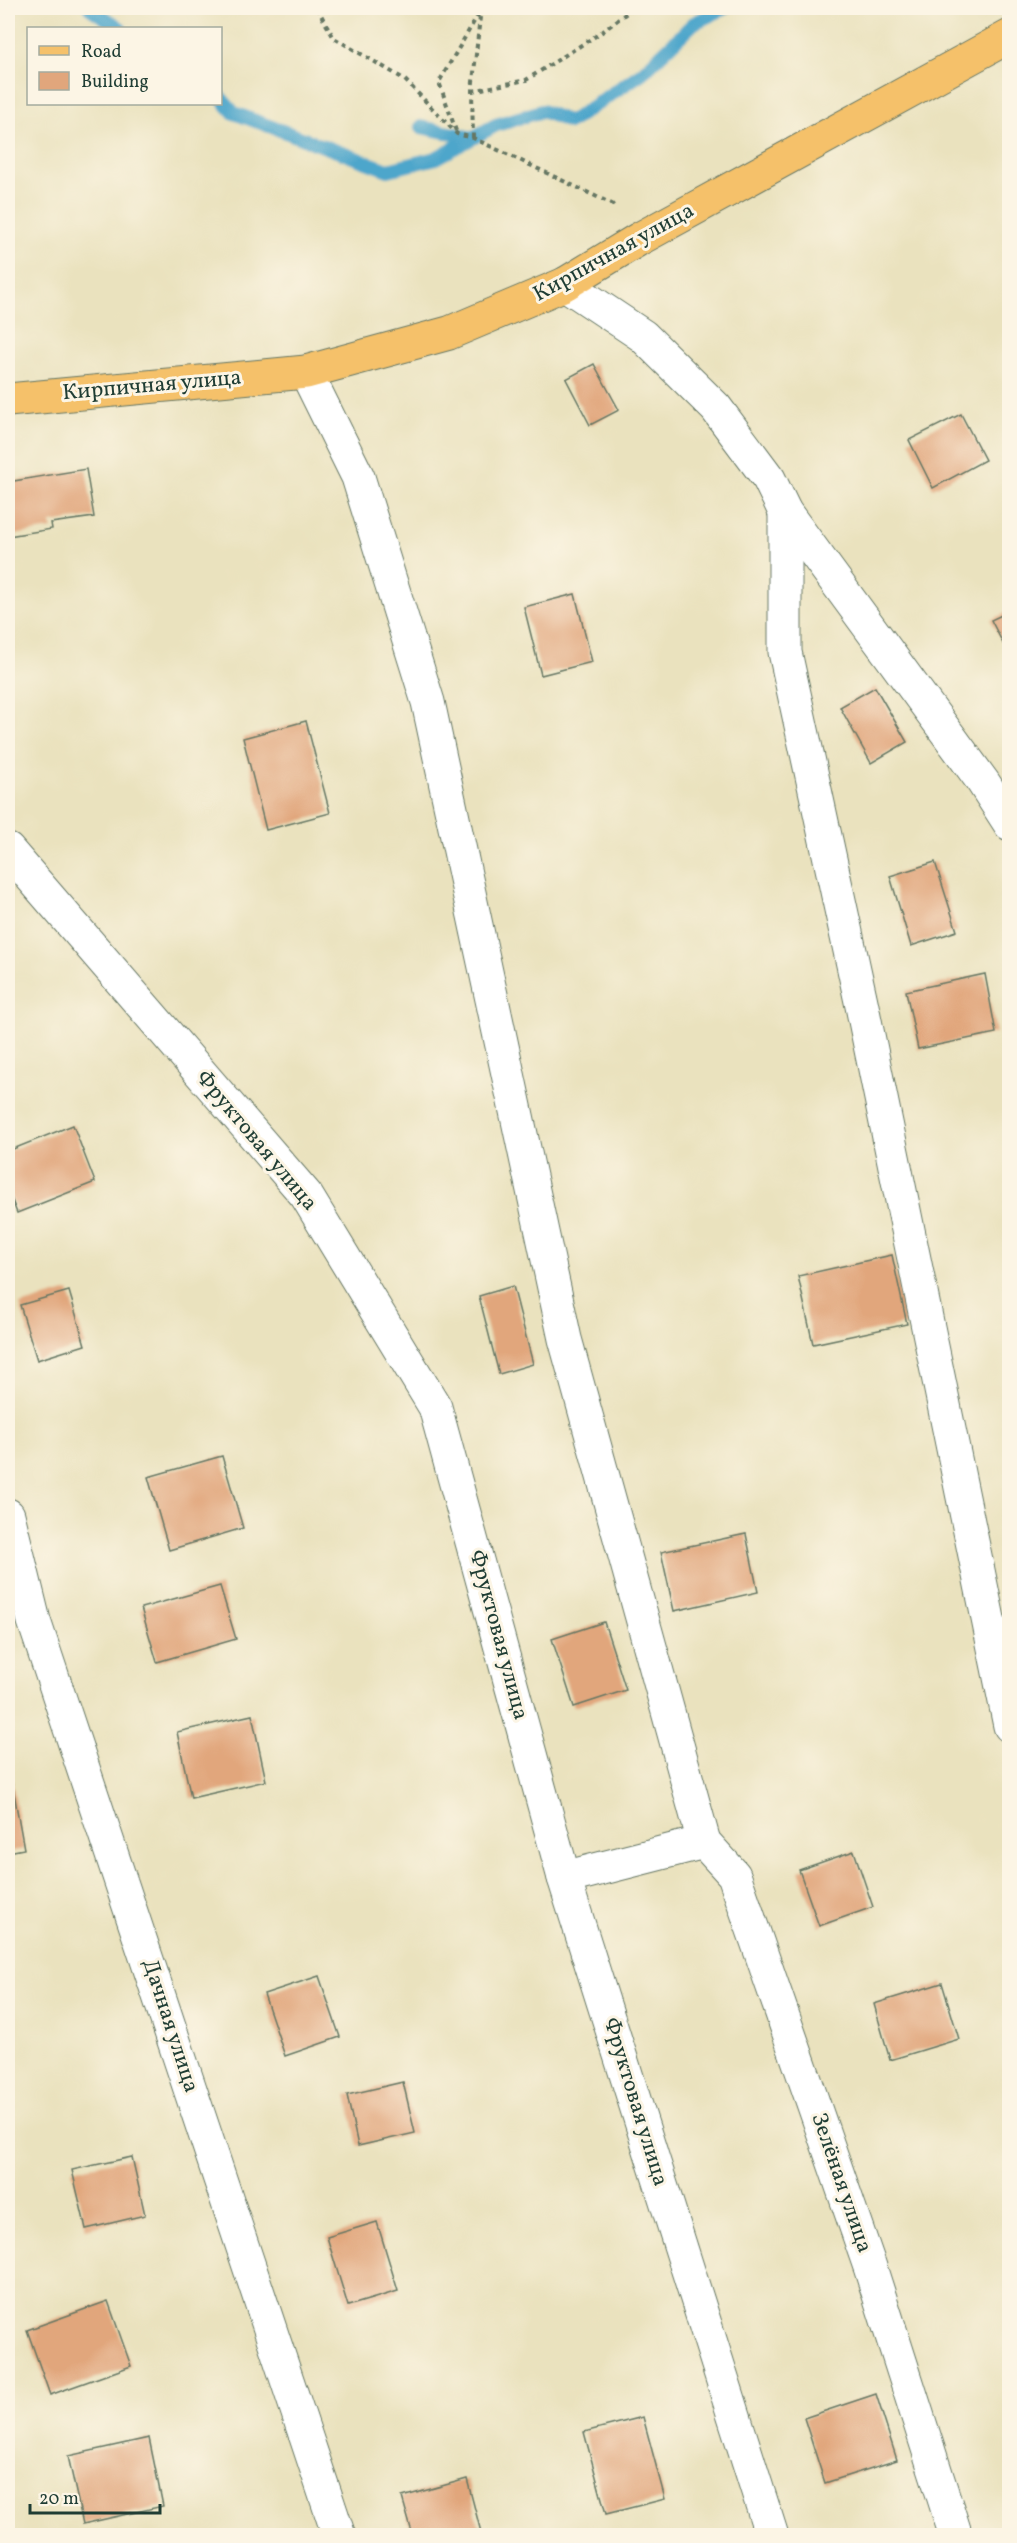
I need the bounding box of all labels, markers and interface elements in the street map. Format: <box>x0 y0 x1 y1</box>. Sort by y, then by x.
legend <box>27 27 222 105</box>
text: Road <box>81 40 122 65</box>
text: Building <box>81 70 149 95</box>
street label: Кирпичная улица <box>528 196 700 310</box>
street label: Кирпичная улица <box>61 363 243 409</box>
street label: Фруктовая улица <box>188 1064 324 1218</box>
street label: Фруктовая улица <box>460 1546 536 1724</box>
street label: Дачная улица <box>134 1955 206 2097</box>
street label: Фруктовая улица <box>595 2014 675 2190</box>
street label: Зелёная улица <box>803 2109 879 2257</box>
scale bar <box>30 2477 160 2515</box>
text: 20 m <box>39 2487 79 2512</box>

